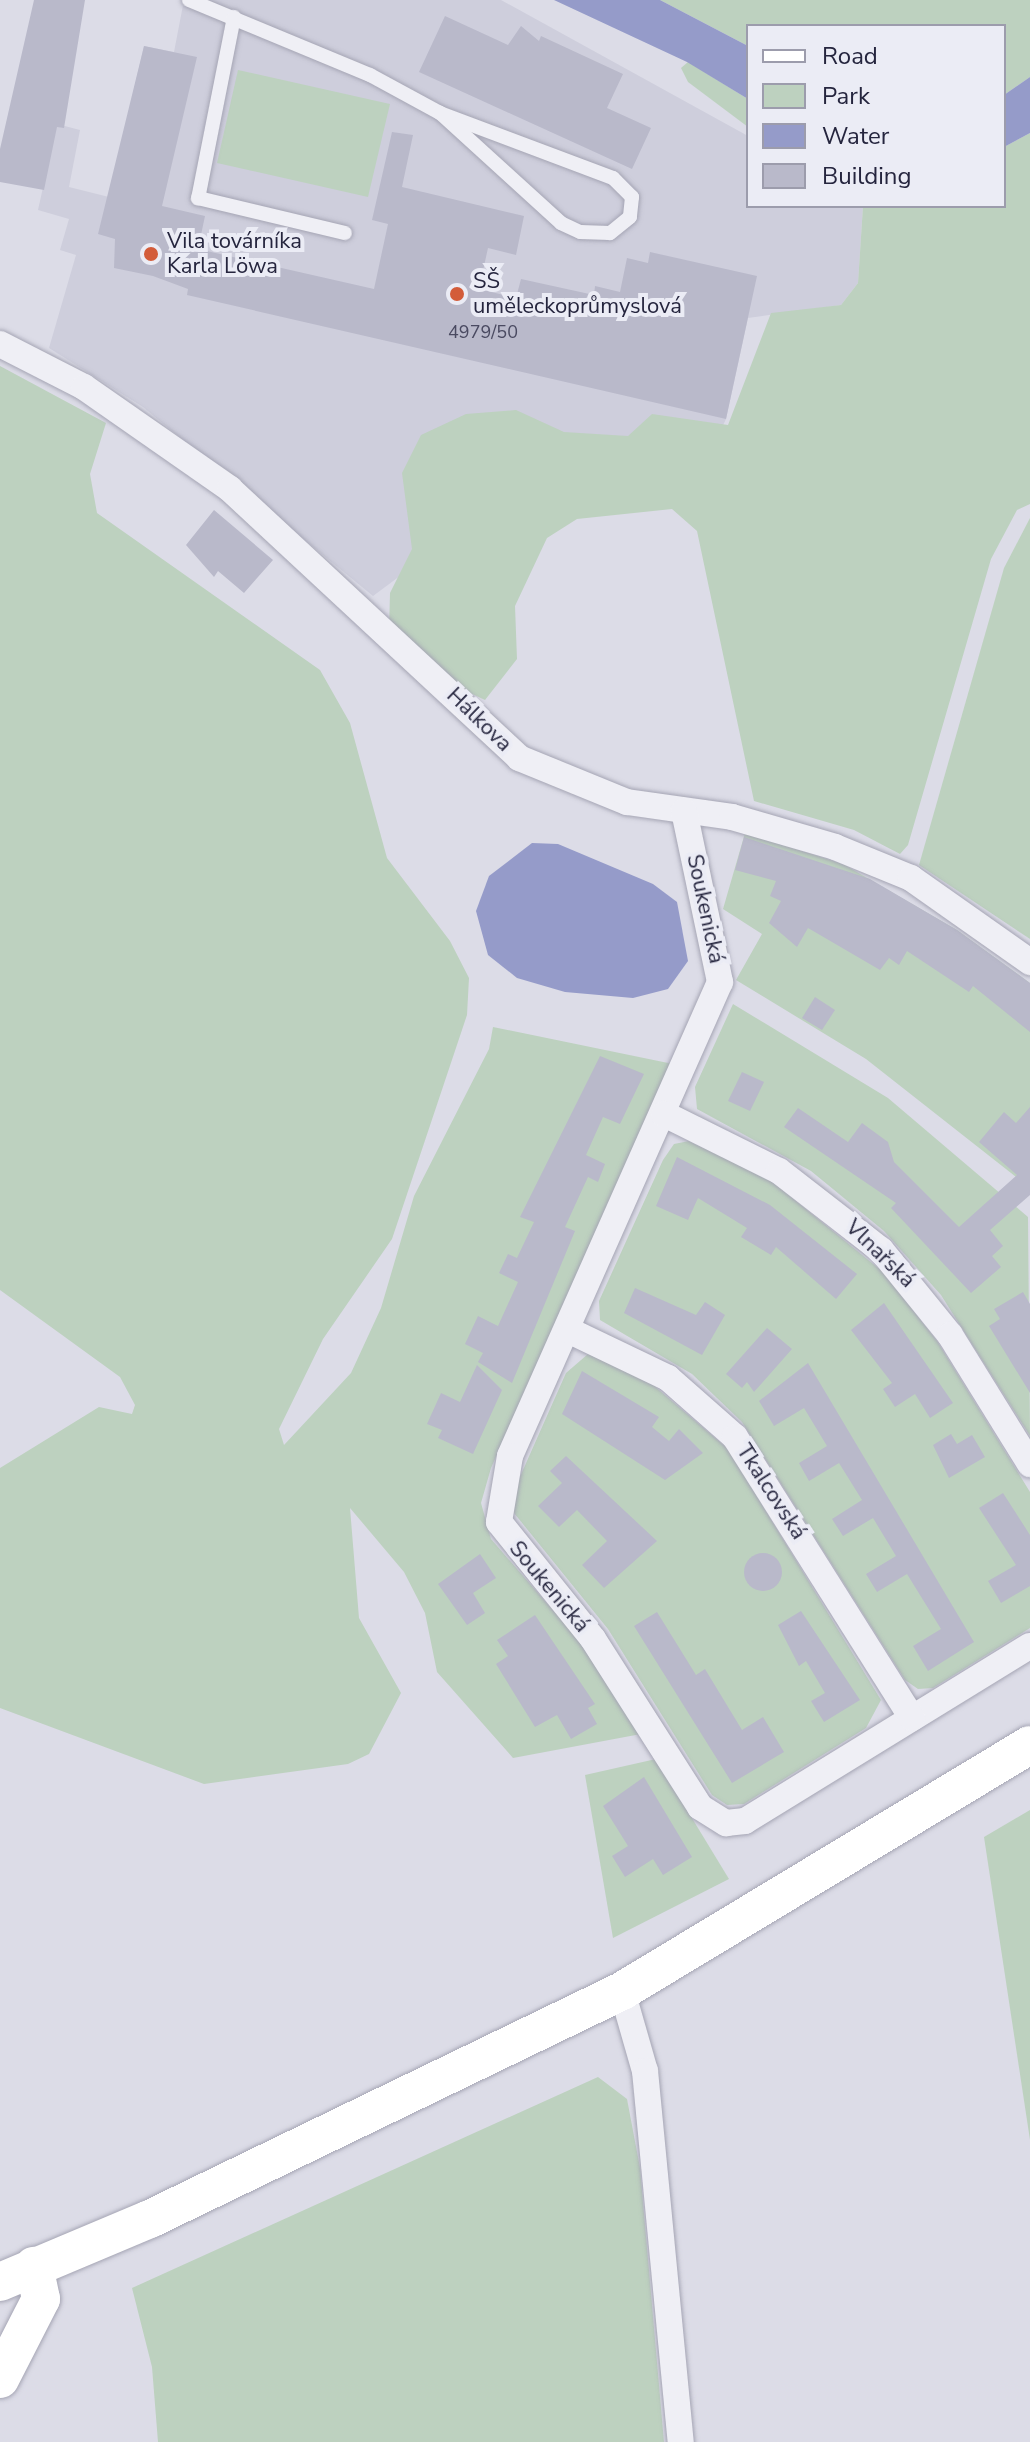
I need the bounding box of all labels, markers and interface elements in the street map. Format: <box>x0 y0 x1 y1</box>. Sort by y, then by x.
legend <box>746 24 1006 208</box>
text: Road <box>822 40 878 72</box>
text: Park <box>822 80 870 112</box>
text: Water <box>822 120 889 152</box>
text: Building <box>822 160 912 192</box>
place label: Vila továrníka Karla Löwa <box>167 228 302 280</box>
marker: Vila továrníka Karla Löwa <box>142 245 160 263</box>
place label: SŠ uměleckoprůmyslová <box>473 268 682 320</box>
marker: SŠ uměleckoprůmyslová <box>448 285 466 303</box>
house number: 4979/50 <box>448 321 518 343</box>
street label: Hálkova <box>441 683 517 757</box>
street label: Soukenická <box>681 852 729 966</box>
street label: Vlnařská <box>840 1214 920 1294</box>
street label: Tkalcovská <box>730 1439 812 1545</box>
street label: Soukenická <box>503 1536 595 1638</box>

